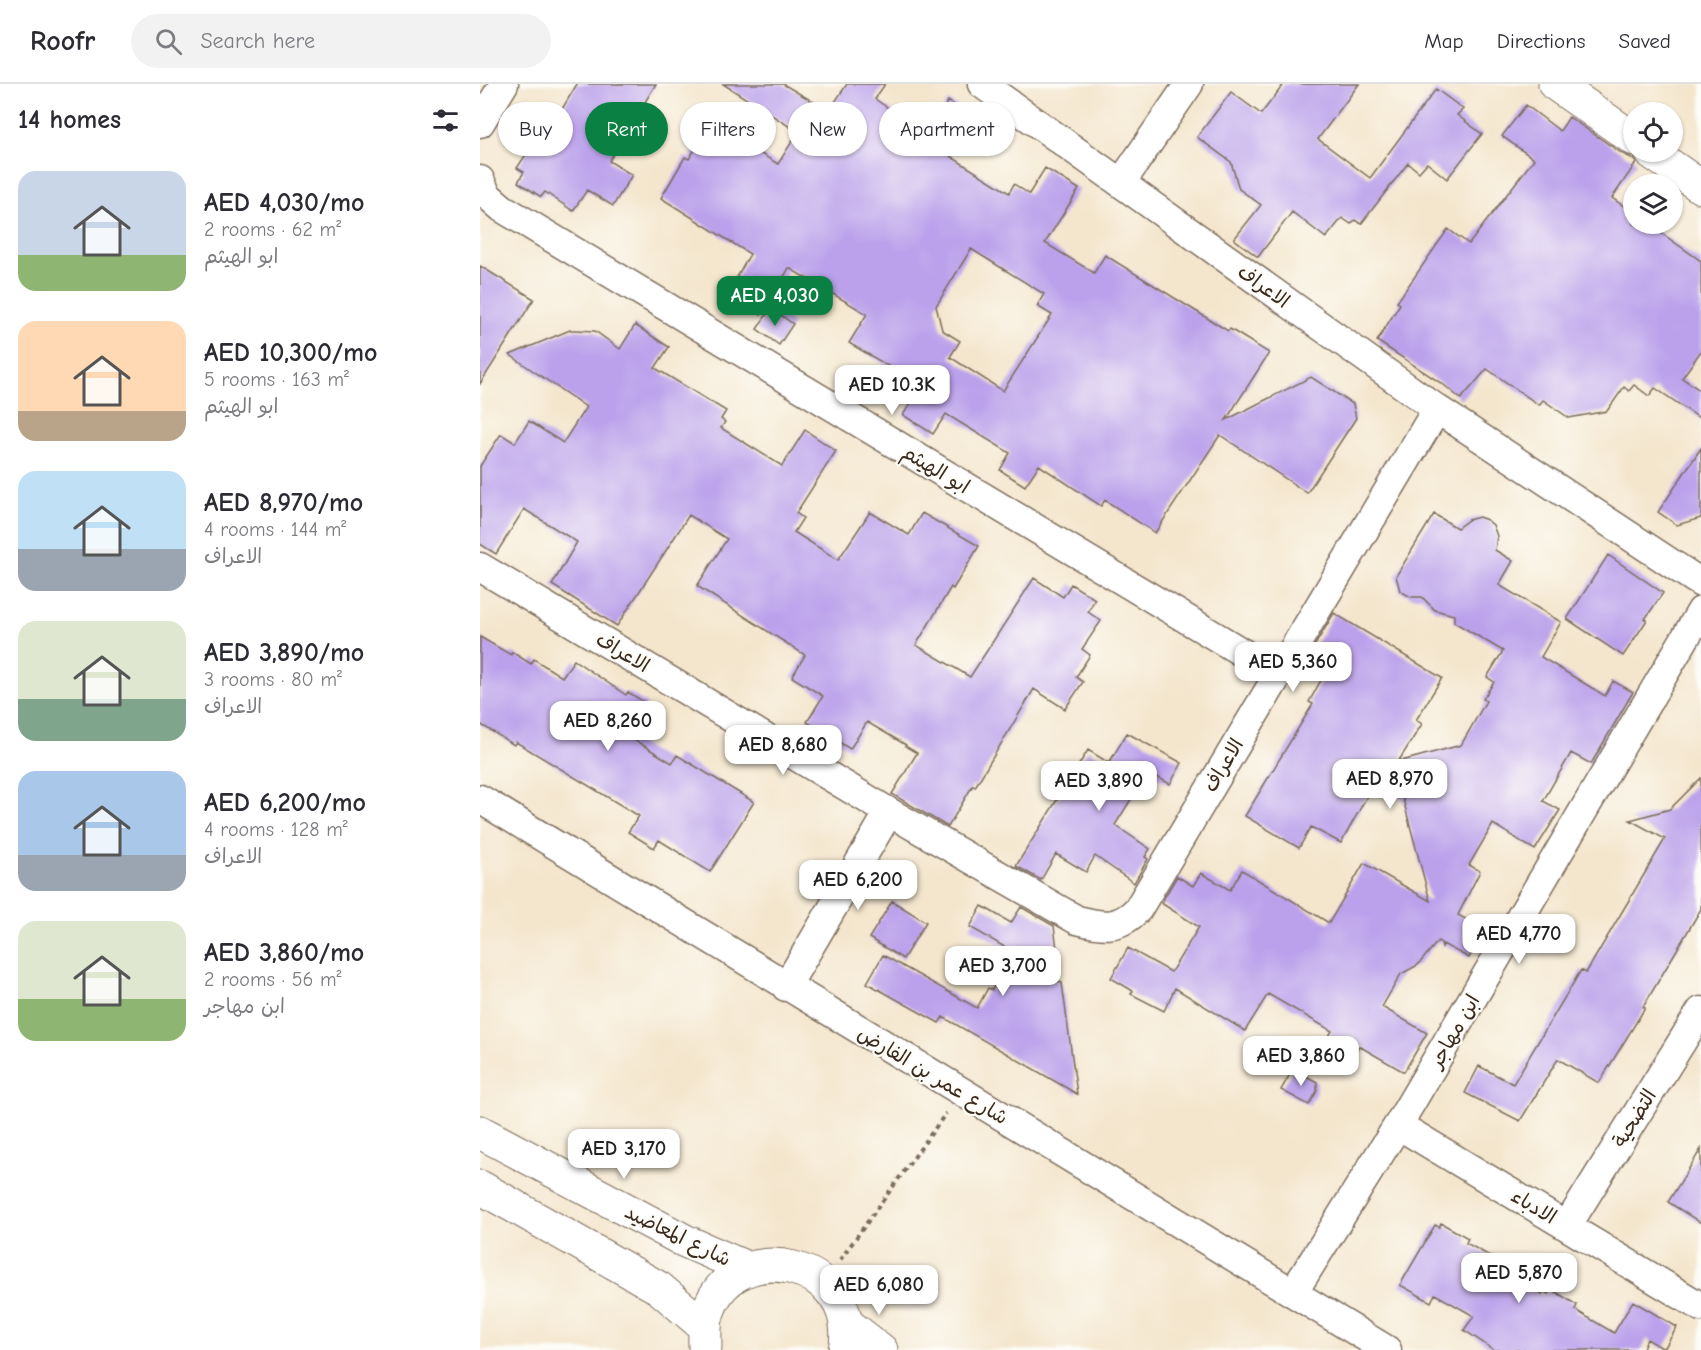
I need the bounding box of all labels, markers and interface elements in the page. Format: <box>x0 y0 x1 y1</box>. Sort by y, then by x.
search box <box>131 14 551 68</box>
text: Roofr <box>30 25 95 57</box>
icon: search <box>152 25 185 58</box>
text: Search here <box>200 28 315 54</box>
text: Map <box>1424 29 1464 53</box>
text: Directions <box>1497 29 1586 53</box>
text: Saved <box>1619 29 1671 53</box>
chip: Buy <box>498 102 573 156</box>
chip: Rent <box>585 102 668 156</box>
chip: Filters <box>680 102 776 156</box>
chip: New <box>788 102 867 156</box>
chip: Apartment <box>879 102 1015 156</box>
map controls <box>1623 102 1683 234</box>
button: locate <box>1623 102 1683 162</box>
icon: filters <box>429 104 462 137</box>
text: 14 homes <box>18 105 121 135</box>
button: layers <box>1623 174 1683 234</box>
text: AED 4,030/mo <box>204 188 364 218</box>
icon: home <box>66 195 138 267</box>
text: 2 rooms · 62 m² <box>204 218 341 241</box>
text: ابو الهيثم <box>204 245 279 268</box>
street label: الاعراف <box>1233 260 1294 313</box>
pin: AED 4,030 <box>706 276 844 327</box>
text: AED 4,030 <box>731 284 819 307</box>
text: AED 10,300/mo <box>204 338 377 368</box>
icon: home <box>66 345 138 417</box>
pin: AED 10.3K <box>823 365 961 416</box>
text: 5 rooms · 163 m² <box>204 368 349 391</box>
text: AED 10.3K <box>849 373 935 396</box>
text: ابو الهيثم <box>204 395 279 418</box>
street label: ابو الهيثم <box>896 440 974 502</box>
text: AED 8,970/mo <box>204 488 363 518</box>
icon: home <box>66 495 138 567</box>
text: 4 rooms · 144 m² <box>204 518 346 541</box>
text: الاعراف <box>204 545 262 568</box>
street label: الاعراف <box>592 628 654 677</box>
text: AED 3,890/mo <box>204 638 364 668</box>
pin: AED 5,360 <box>1224 642 1362 693</box>
icon: home <box>66 645 138 717</box>
text: AED 5,360 <box>1249 650 1337 673</box>
text: 3 rooms · 80 m² <box>204 668 342 691</box>
text: الاعراف <box>204 695 262 718</box>
pin: AED 8,260 <box>539 701 677 752</box>
text: AED 8,260 <box>564 709 652 732</box>
pin: AED 8,680 <box>714 725 852 776</box>
text: AED 8,680 <box>739 733 827 756</box>
street label: الاعراف <box>1199 734 1248 796</box>
pin: AED 8,970 <box>1321 759 1459 810</box>
pin: AED 3,890 <box>1030 761 1168 812</box>
text: AED 8,970 <box>1346 767 1434 790</box>
text: AED 3,890 <box>1055 769 1143 792</box>
text: AED 6,200/mo <box>204 788 366 818</box>
icon: home <box>66 795 138 867</box>
text: 4 rooms · 128 m² <box>204 818 348 841</box>
text: الاعراف <box>204 845 262 868</box>
pin: AED 6,200 <box>789 860 927 911</box>
text: AED 6,200 <box>813 868 903 891</box>
pin: AED 4,770 <box>1450 914 1588 965</box>
text: AED 4,770 <box>1476 922 1562 945</box>
text: AED 3,860/mo <box>204 938 364 968</box>
icon: home <box>66 945 138 1017</box>
pin: AED 3,700 <box>934 946 1072 997</box>
text: AED 3,700 <box>959 954 1047 977</box>
text: 2 rooms · 56 m² <box>204 968 342 991</box>
street label: ابن مهاجر <box>1423 990 1485 1074</box>
text: ابن مهاجر <box>204 995 285 1018</box>
street label: شارع عمر بن الفارض <box>853 1022 1012 1131</box>
pin: AED 3,860 <box>1232 1036 1370 1087</box>
text: AED 3,860 <box>1257 1044 1345 1067</box>
street label: التضحية <box>1608 1085 1661 1151</box>
pin: AED 3,170 <box>555 1129 693 1180</box>
text: AED 3,170 <box>582 1137 666 1160</box>
street label: الادباء <box>1507 1184 1561 1229</box>
street label: شارع المعاضيد <box>620 1200 735 1273</box>
pin: AED 5,870 <box>1450 1253 1588 1304</box>
text: AED 5,870 <box>1475 1261 1563 1284</box>
pin: AED 6,080 <box>810 1265 948 1316</box>
text: AED 6,080 <box>834 1273 924 1296</box>

